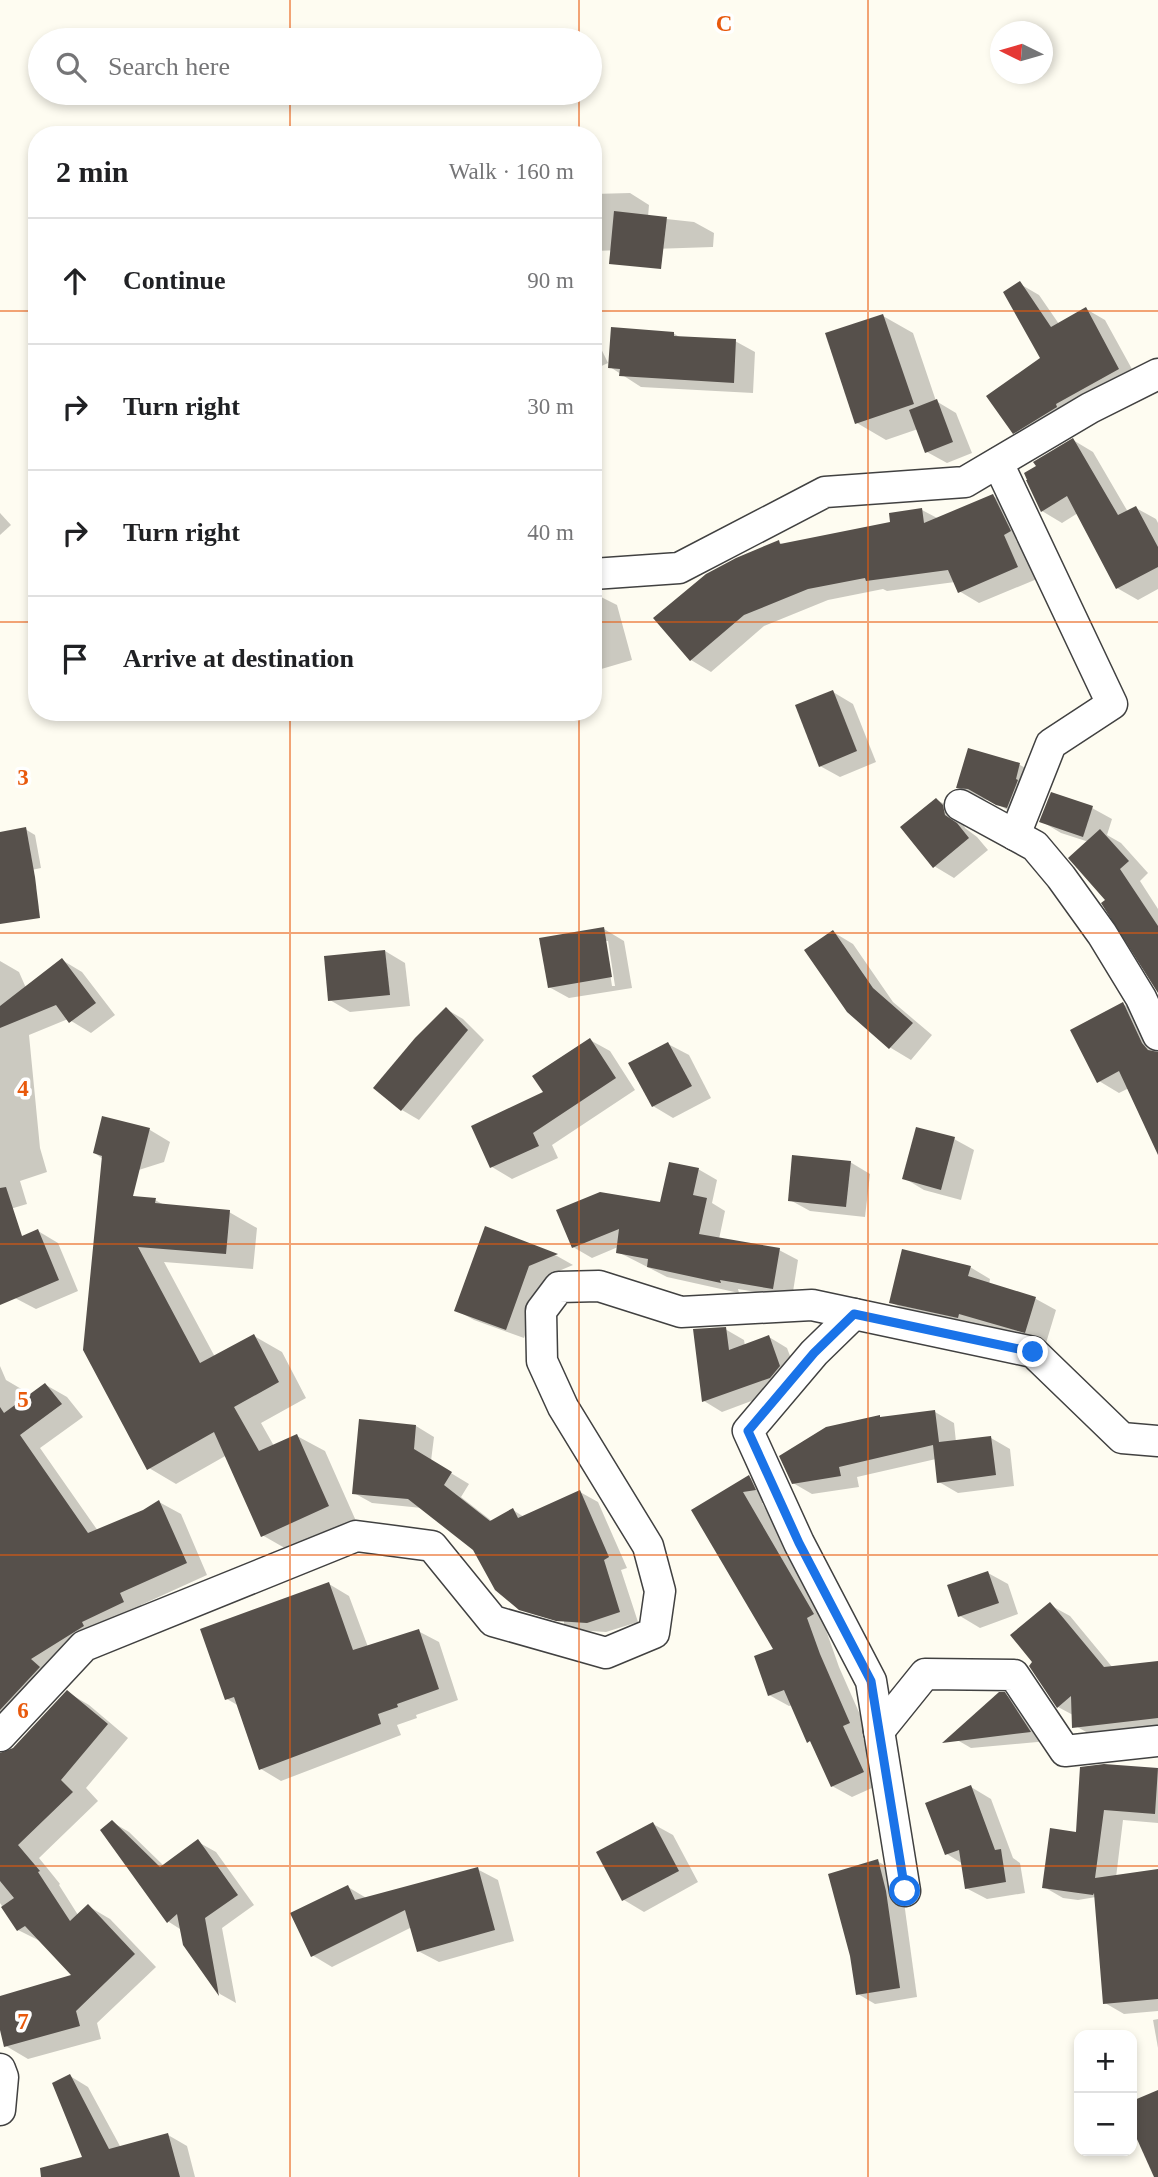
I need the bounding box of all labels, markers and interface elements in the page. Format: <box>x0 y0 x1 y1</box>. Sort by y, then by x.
text: C <box>716 11 732 36</box>
north arrow <box>990 21 1053 84</box>
search box <box>28 28 602 105</box>
icon: search <box>52 48 90 86</box>
text: Search here <box>108 52 230 81</box>
text: 2 min <box>56 155 129 188</box>
text: Walk · 160 m <box>449 159 574 184</box>
icon: ahead <box>56 262 94 300</box>
text: Continue <box>123 266 226 295</box>
text: 90 m <box>527 268 574 293</box>
icon: right <box>56 388 94 426</box>
text: Turn right <box>123 392 240 421</box>
text: 30 m <box>527 394 574 419</box>
icon: right <box>56 514 94 552</box>
text: Turn right <box>123 518 240 547</box>
text: 40 m <box>527 520 574 545</box>
icon: arrive <box>56 640 94 678</box>
text: Arrive at destination <box>123 644 354 673</box>
text: 3 <box>17 765 29 790</box>
text: 4 <box>17 1076 29 1101</box>
route end <box>1017 1336 1048 1367</box>
text: 5 <box>17 1387 29 1412</box>
text: 6 <box>17 1698 29 1723</box>
route start <box>889 1875 920 1906</box>
text: 7 <box>17 2009 29 2034</box>
map controls <box>1074 2030 1137 2156</box>
button: + <box>1074 2030 1137 2093</box>
button: − <box>1074 2093 1137 2156</box>

